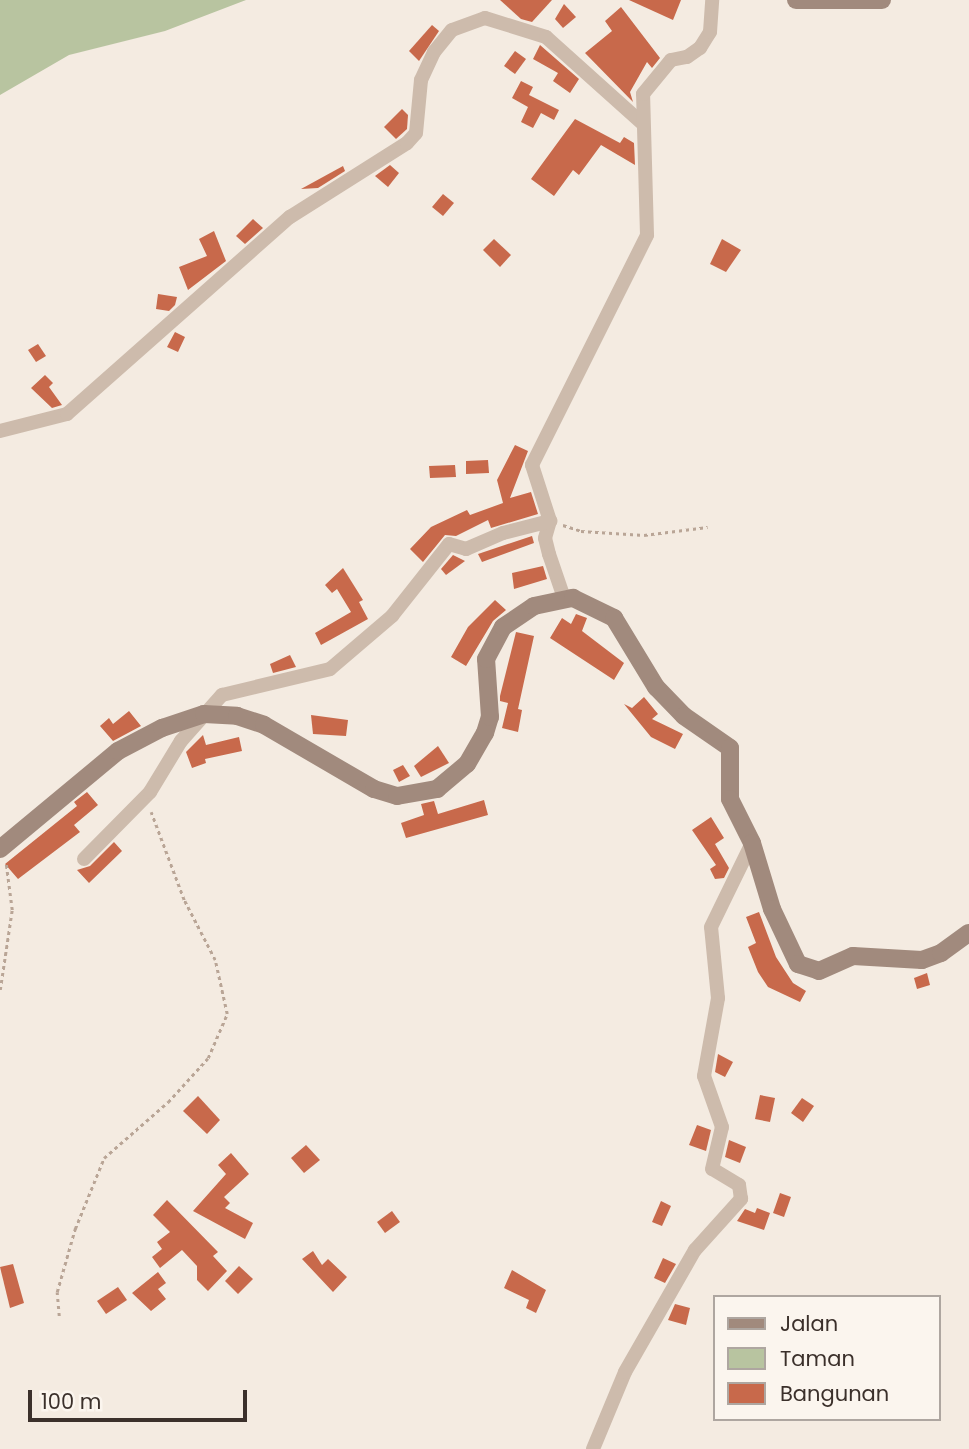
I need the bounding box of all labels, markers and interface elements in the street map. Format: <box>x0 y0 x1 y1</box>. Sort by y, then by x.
legend <box>713 1295 941 1421</box>
text: Jalan <box>780 1309 838 1338</box>
text: Taman <box>780 1344 855 1373</box>
scale bar <box>32 1376 250 1420</box>
text: Bangunan <box>780 1379 889 1408</box>
text: 100 m <box>41 1387 101 1416</box>

